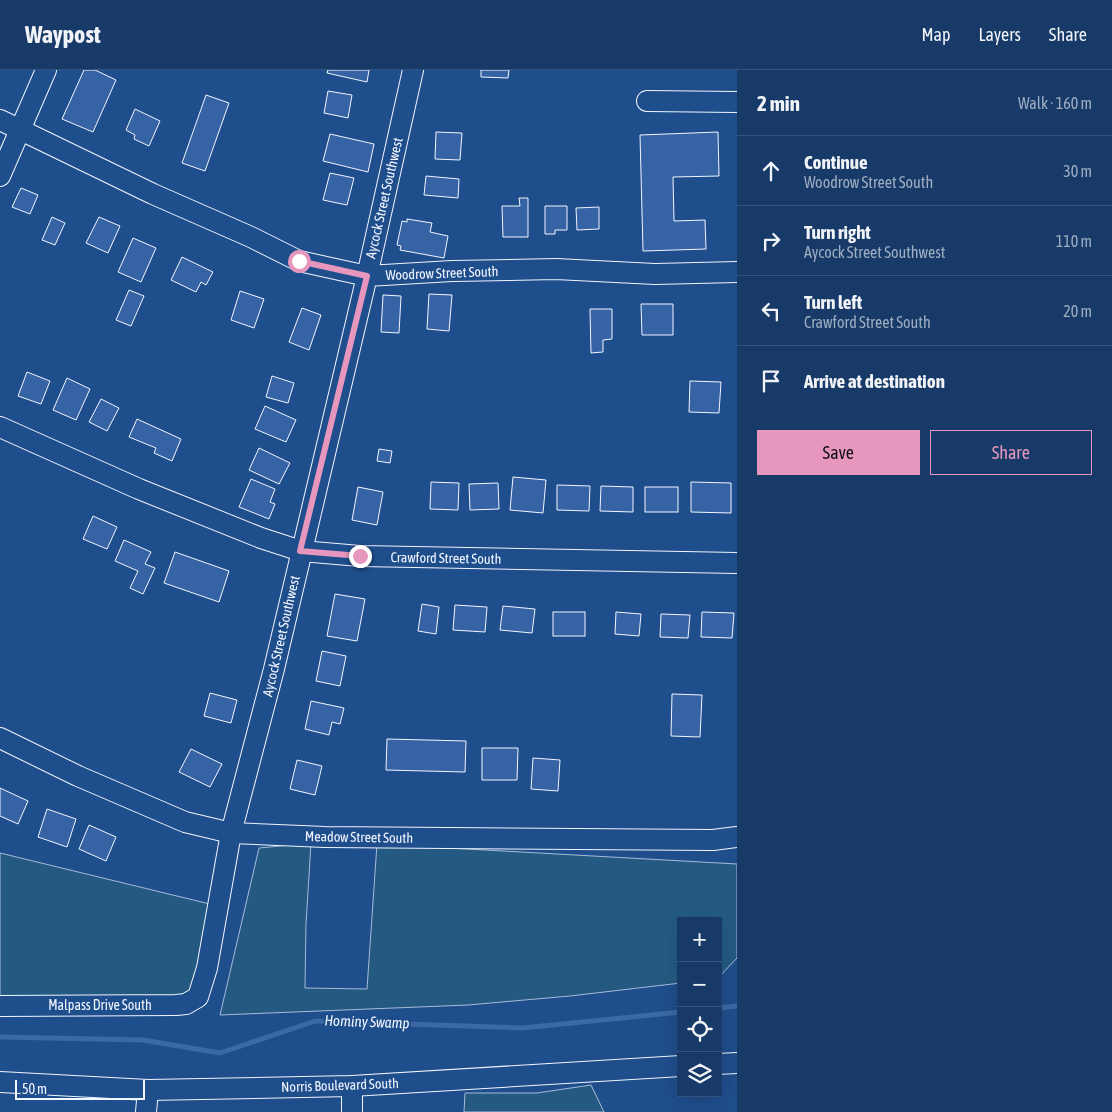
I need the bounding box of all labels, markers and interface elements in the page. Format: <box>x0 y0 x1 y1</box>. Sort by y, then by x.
text: Waypost <box>25 21 101 48</box>
text: Map <box>921 24 950 45</box>
text: Layers <box>978 24 1021 45</box>
text: Share <box>1049 24 1087 45</box>
text: 2 min <box>757 91 800 115</box>
text: Walk · 160 m <box>1018 94 1092 112</box>
street label: Aycock Street Southwest <box>362 136 406 260</box>
text: Continue <box>804 151 868 173</box>
icon: ahead <box>757 157 785 185</box>
text: 30 m <box>1063 162 1092 180</box>
text: Woodrow Street South <box>804 173 933 191</box>
text: Turn right <box>804 221 871 243</box>
icon: right <box>757 227 785 255</box>
text: 110 m <box>1056 232 1092 250</box>
text: Aycock Street Southwest <box>804 243 945 261</box>
route start <box>288 250 311 273</box>
street label: Woodrow Street South <box>385 263 499 283</box>
text: Turn left <box>804 291 862 313</box>
icon: left <box>757 297 785 325</box>
text: 20 m <box>1063 302 1092 320</box>
text: Crawford Street South <box>804 313 931 331</box>
icon: arrive <box>757 367 785 395</box>
text: Arrive at destination <box>804 370 945 392</box>
button: Save <box>757 430 920 475</box>
button: Share <box>930 430 1092 475</box>
route end <box>349 545 372 568</box>
street label: Crawford Street South <box>390 549 502 567</box>
street label: Aycock Street Southwest <box>259 574 303 698</box>
street label: Meadow Street South <box>305 828 413 846</box>
map controls <box>677 917 722 1097</box>
button: + <box>677 917 722 962</box>
button: − <box>677 962 722 1007</box>
street label: Malpass Drive South <box>48 997 152 1013</box>
button: locate <box>677 1007 722 1052</box>
water label: Hominy Swamp <box>324 1012 410 1031</box>
button: layers <box>677 1052 722 1097</box>
street label: Norris Boulevard South <box>281 1075 399 1095</box>
scale bar <box>15 1077 145 1100</box>
text: 50 m <box>22 1081 47 1097</box>

